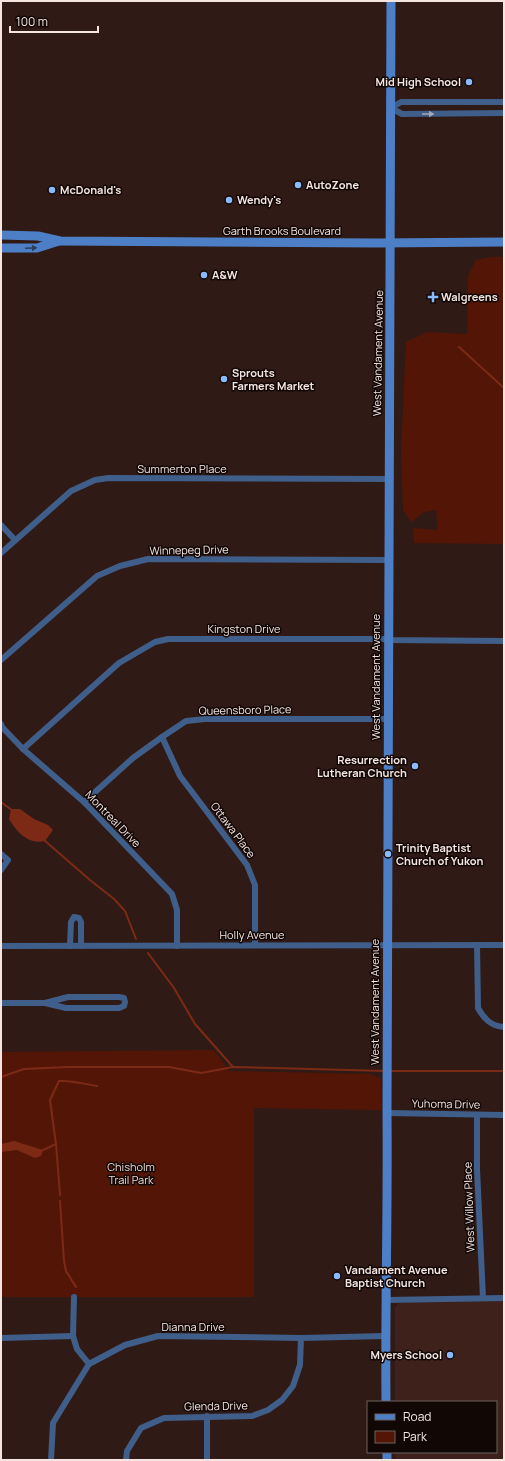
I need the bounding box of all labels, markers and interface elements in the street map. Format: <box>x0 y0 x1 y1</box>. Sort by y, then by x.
scale bar <box>10 8 98 34</box>
text: 100 m <box>16 13 48 30</box>
place label: Mid High School <box>376 74 461 89</box>
marker: Mid High School <box>464 77 474 87</box>
one-way arrow <box>422 111 435 117</box>
place label: AutoZone <box>306 177 359 192</box>
marker: AutoZone <box>293 180 303 190</box>
place label: McDonald's <box>60 182 121 197</box>
marker: McDonald's <box>47 185 57 195</box>
place label: Wendy's <box>237 192 281 207</box>
marker: Wendy's <box>224 195 234 205</box>
street label: Garth Brooks Boulevard <box>223 223 341 238</box>
one-way arrow <box>25 245 38 251</box>
place label: A&W <box>212 267 238 282</box>
marker: A&W <box>199 270 209 280</box>
street label: West Vandament Avenue <box>369 289 386 416</box>
place label: Walgreens <box>441 289 498 304</box>
marker: Walgreens <box>428 292 438 302</box>
place label: Sprouts Farmers Market <box>232 365 315 393</box>
marker: Sprouts Farmers Market <box>219 374 229 384</box>
street label: Summerton Place <box>137 461 227 476</box>
street label: Winnepeg Drive <box>149 541 229 558</box>
street label: West Vandament Avenue <box>368 613 383 740</box>
street label: Kingston Drive <box>207 621 281 636</box>
street label: Queensboro Place <box>198 701 292 718</box>
place label: Resurrection Lutheran Church <box>317 752 407 780</box>
marker: Resurrection Lutheran Church <box>410 761 420 771</box>
street label: Montreal Drive <box>82 787 145 851</box>
street label: Ottawa Place <box>208 799 260 861</box>
place label: Trinity Baptist Church of Yukon <box>396 840 484 868</box>
marker: Trinity Baptist Church of Yukon <box>383 849 393 859</box>
street label: Holly Avenue <box>220 927 285 942</box>
street label: West Vandament Avenue <box>367 938 382 1065</box>
street label: Yuhoma Drive <box>412 1095 481 1112</box>
park label: Chisholm Trail Park <box>107 1159 155 1187</box>
street label: West Willow Place <box>459 1161 478 1253</box>
place label: Vandament Avenue Baptist Church <box>345 1262 448 1290</box>
marker: Vandament Avenue Baptist Church <box>332 1271 342 1281</box>
street label: Dianna Drive <box>161 1319 225 1334</box>
place label: Myers School <box>371 1347 442 1362</box>
marker: Myers School <box>445 1350 455 1360</box>
street label: Glenda Drive <box>184 1397 248 1414</box>
legend <box>367 1401 497 1453</box>
text: Road <box>403 1408 431 1425</box>
text: Park <box>403 1428 428 1445</box>

